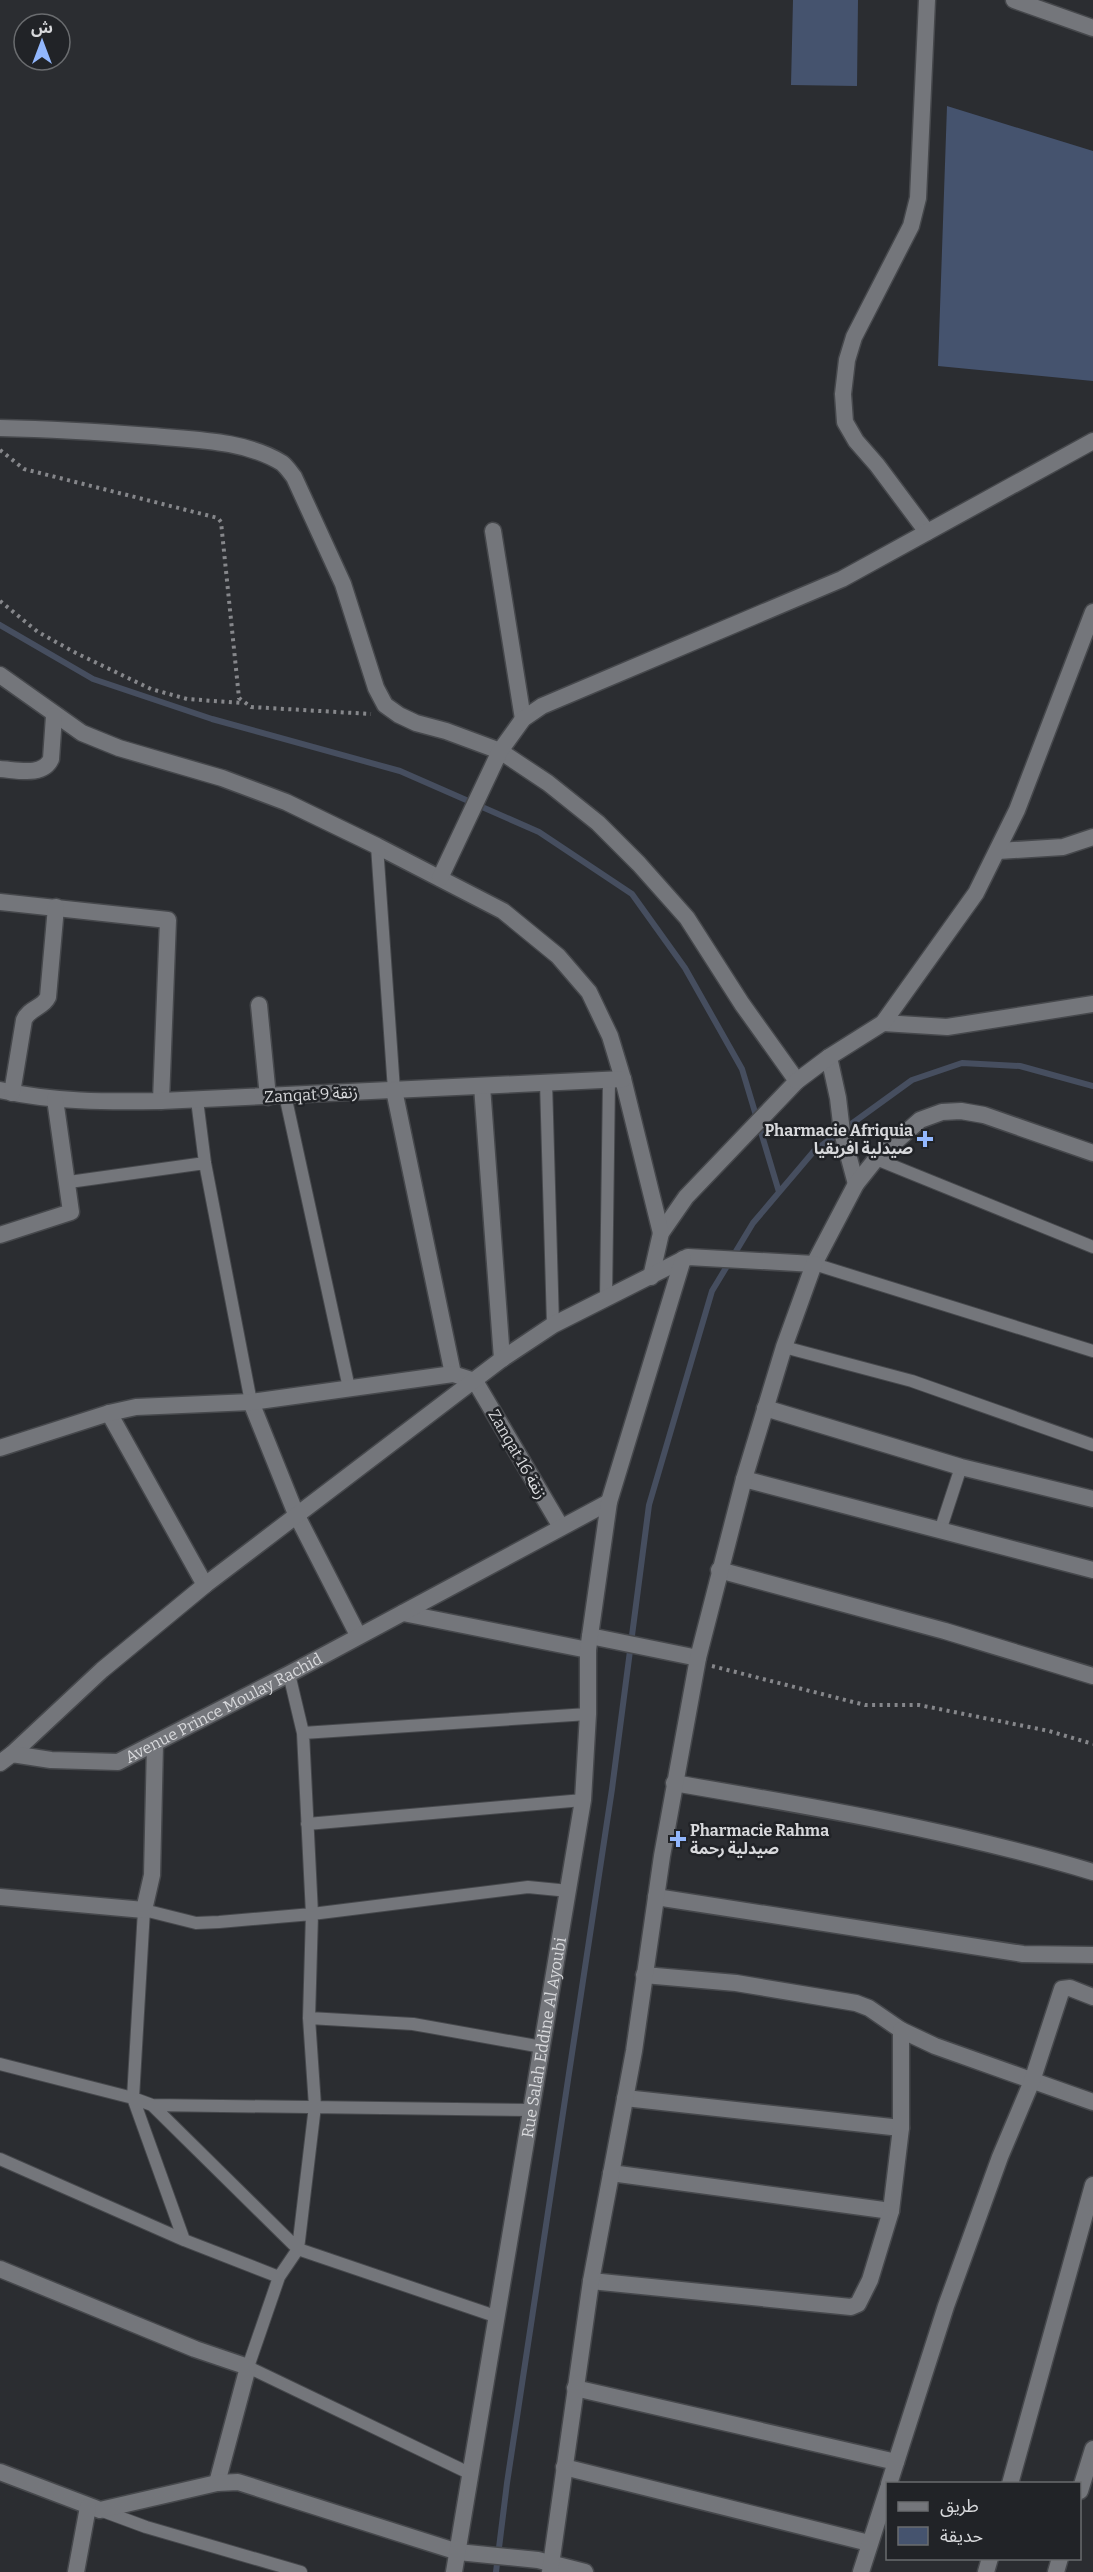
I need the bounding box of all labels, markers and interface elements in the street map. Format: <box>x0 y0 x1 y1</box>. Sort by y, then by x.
north arrow <box>12 12 72 72</box>
text: ش <box>31 18 53 37</box>
street label: Zanqat 9 زنقة <box>264 1083 358 1106</box>
place label: Pharmacie Afriquia صيدلية افريقيا <box>764 1121 913 1158</box>
marker: Pharmacie Afriquia صيدلية افريقيا <box>918 1132 932 1146</box>
street label: Zanqat 16 زنقة <box>484 1406 551 1502</box>
street label: Avenue Prince Moulay Rachid <box>122 1649 326 1767</box>
place label: Pharmacie Rahma صيدلية رحمة <box>690 1821 829 1858</box>
marker: Pharmacie Rahma صيدلية رحمة <box>671 1832 685 1846</box>
street label: Rue Salah Eddine Al Ayoubi <box>518 1936 570 2139</box>
legend <box>886 2482 1081 2560</box>
text: طريق <box>940 2495 979 2517</box>
text: حديقة <box>940 2525 983 2547</box>

